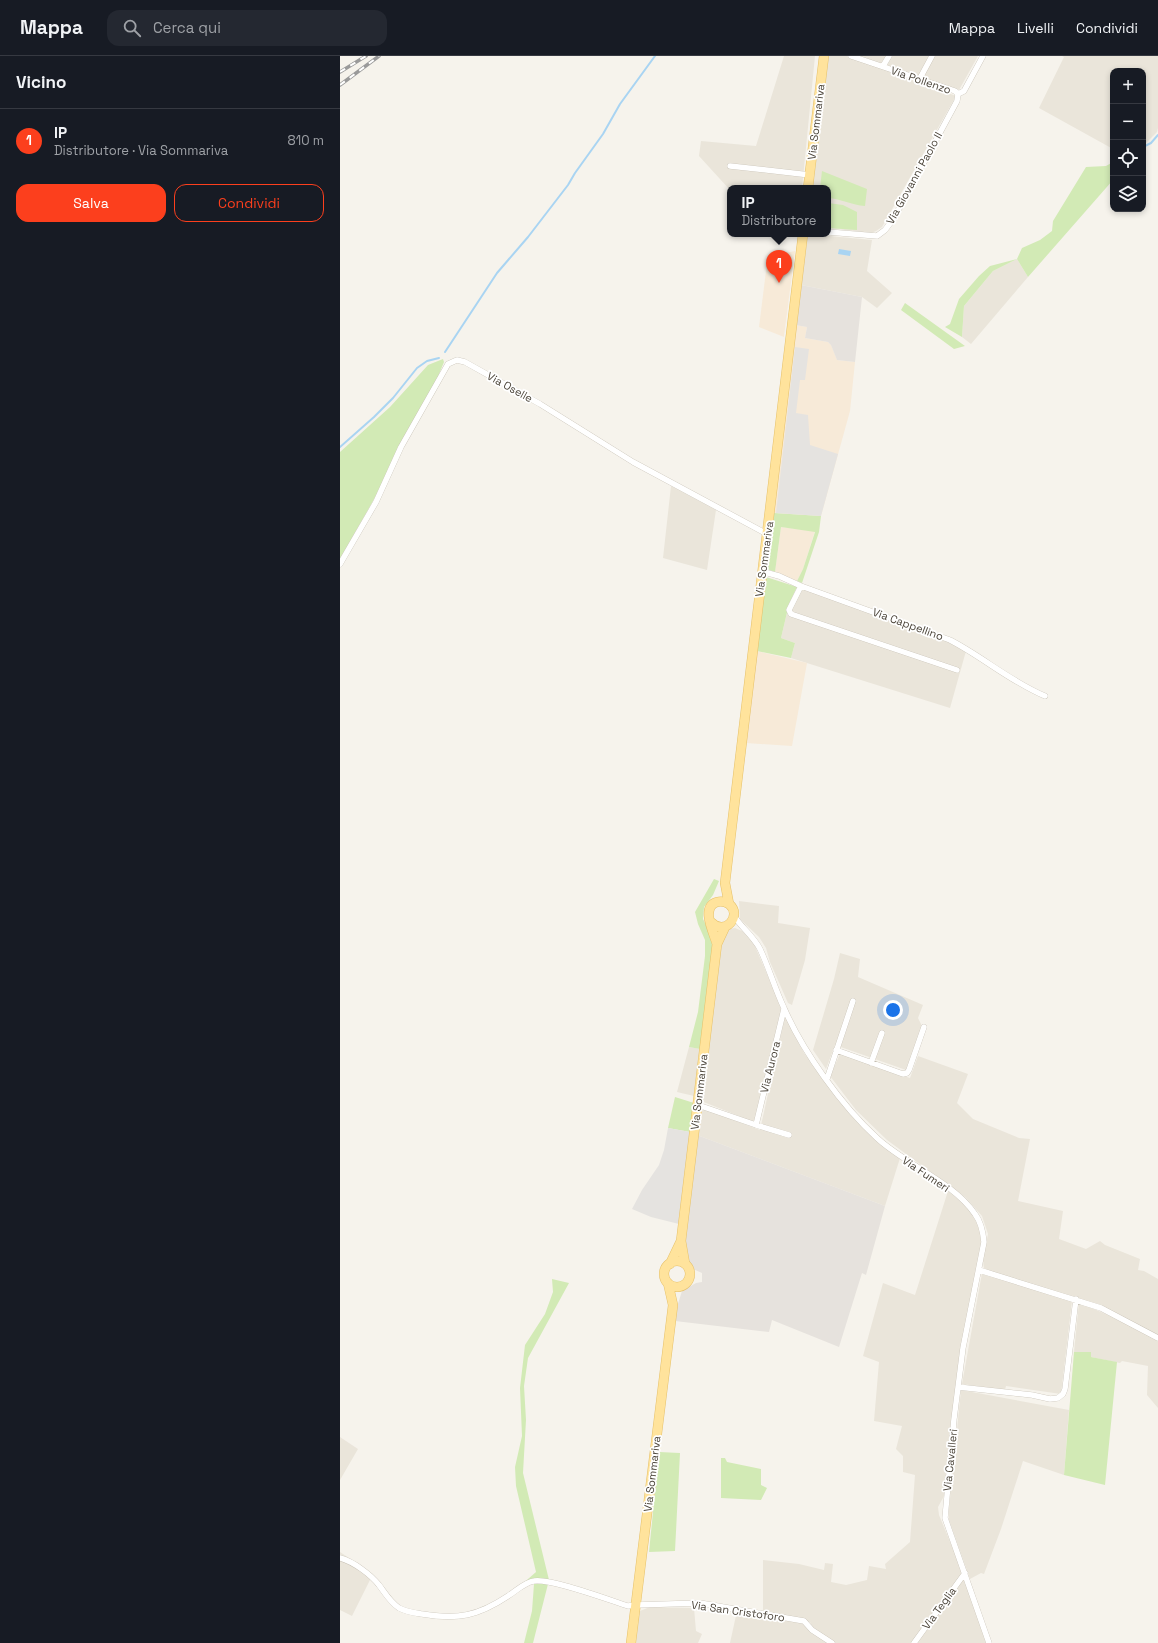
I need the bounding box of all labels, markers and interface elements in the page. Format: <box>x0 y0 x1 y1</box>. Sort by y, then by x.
search box <box>107 10 387 46</box>
text: Mappa <box>20 15 83 40</box>
icon: search <box>121 17 143 39</box>
text: Cerca qui <box>153 18 221 37</box>
text: Mappa <box>949 19 995 37</box>
text: Livelli <box>1017 19 1054 37</box>
text: Condividi <box>1076 19 1138 37</box>
street label: Via Pollenzo <box>889 63 953 97</box>
map controls <box>1110 68 1146 212</box>
button: + <box>1110 68 1146 104</box>
text: Vicino <box>16 71 66 93</box>
street label: Via Sommariva <box>804 83 828 161</box>
button: − <box>1110 104 1146 140</box>
text: IP <box>54 123 67 142</box>
street label: Via Giovanni Paolo II <box>883 129 945 227</box>
text: 1 <box>26 132 32 149</box>
text: 810 m <box>288 132 324 149</box>
button: locate <box>1110 140 1146 176</box>
text: Distributore · Via Sommariva <box>54 142 228 159</box>
button: layers <box>1110 176 1146 212</box>
button: Salva <box>16 184 166 222</box>
button: Condividi <box>174 184 324 222</box>
popup <box>727 185 831 237</box>
text: IP <box>741 193 755 212</box>
text: Distributore <box>741 212 817 229</box>
pin: 1 <box>766 250 792 283</box>
street label: Via Oselle <box>485 369 535 405</box>
street label: Via Sommariva <box>752 520 776 598</box>
street label: Via Cappellino <box>871 605 946 643</box>
your location <box>883 1000 903 1020</box>
street label: Via Aurora <box>757 1039 783 1095</box>
street label: Via Sommariva <box>687 1053 711 1131</box>
street label: Via Fumeri <box>900 1153 953 1195</box>
street label: Via Cavalleri <box>940 1428 960 1492</box>
street label: Via Sommariva <box>640 1435 664 1513</box>
street label: Via Teglia <box>919 1584 959 1632</box>
street label: Via San Cristoforo <box>690 1597 786 1625</box>

